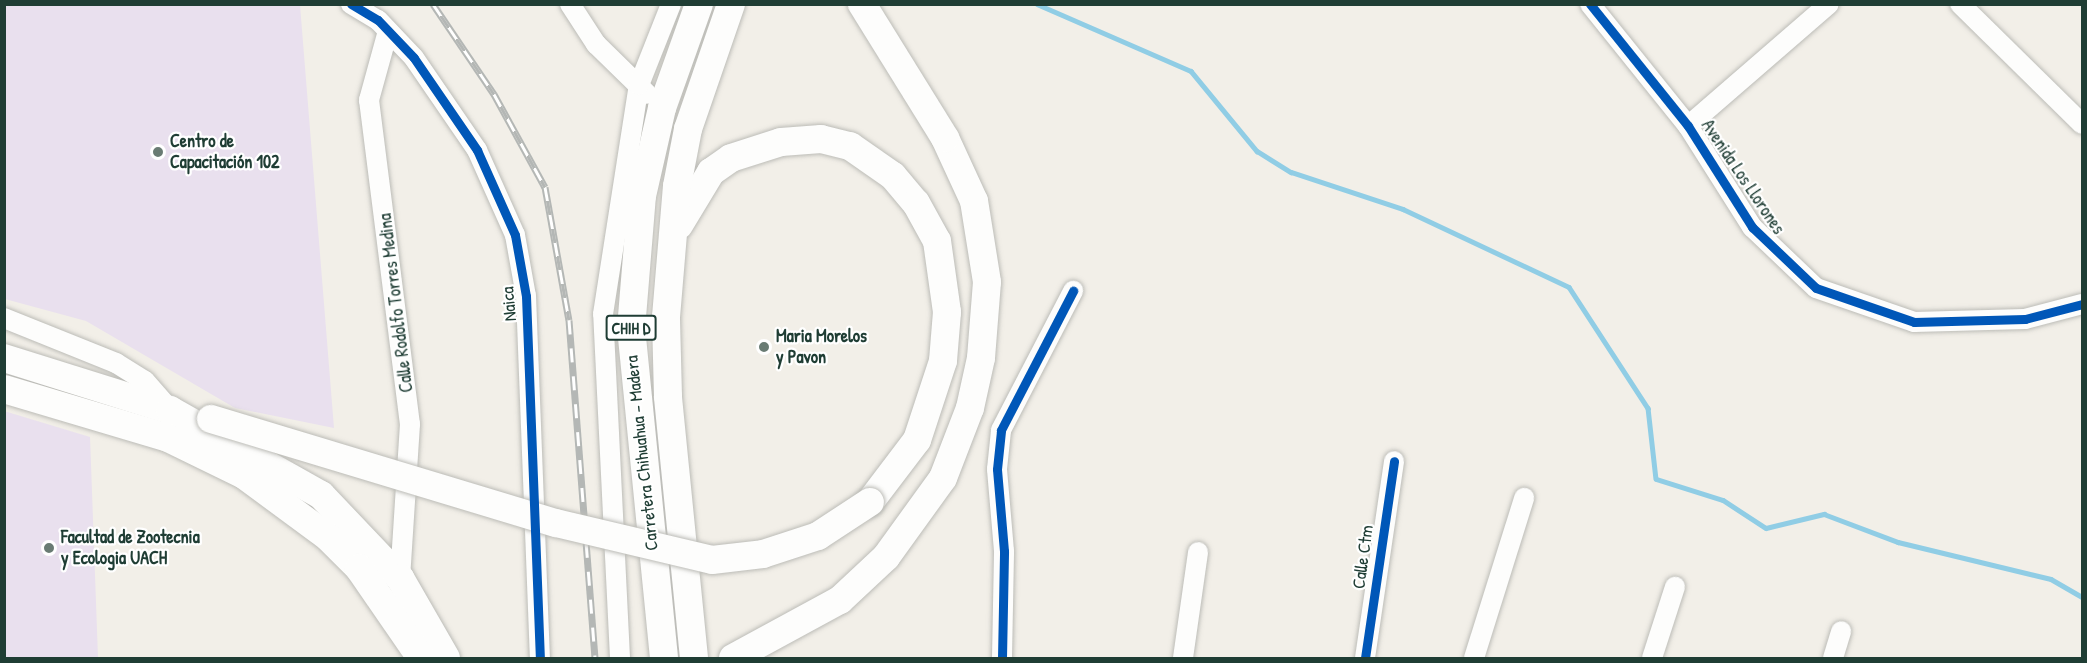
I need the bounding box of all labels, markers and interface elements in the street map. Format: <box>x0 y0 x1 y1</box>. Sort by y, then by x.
street label: Avenida Los Llorones <box>1697 116 1789 238</box>
place label: Centro de Capacitación 102 <box>170 131 280 174</box>
marker: Centro de Capacitación 102 <box>151 145 165 159</box>
street label: Calle Rodolfo Torres Medina <box>374 212 418 394</box>
street label: Naica <box>497 286 521 322</box>
road number: CHIH D <box>606 315 656 341</box>
place label: Maria Morelos y Pavon <box>776 326 867 368</box>
marker: Maria Morelos y Pavon <box>757 340 771 354</box>
street label: Carretera Chihuahua - Madera <box>621 354 663 552</box>
street label: Calle Ctm <box>1348 524 1378 590</box>
place label: Facultad de Zootecnia y Ecologia UACH <box>61 527 200 570</box>
marker: Facultad de Zootecnia y Ecologia UACH <box>42 541 56 555</box>

